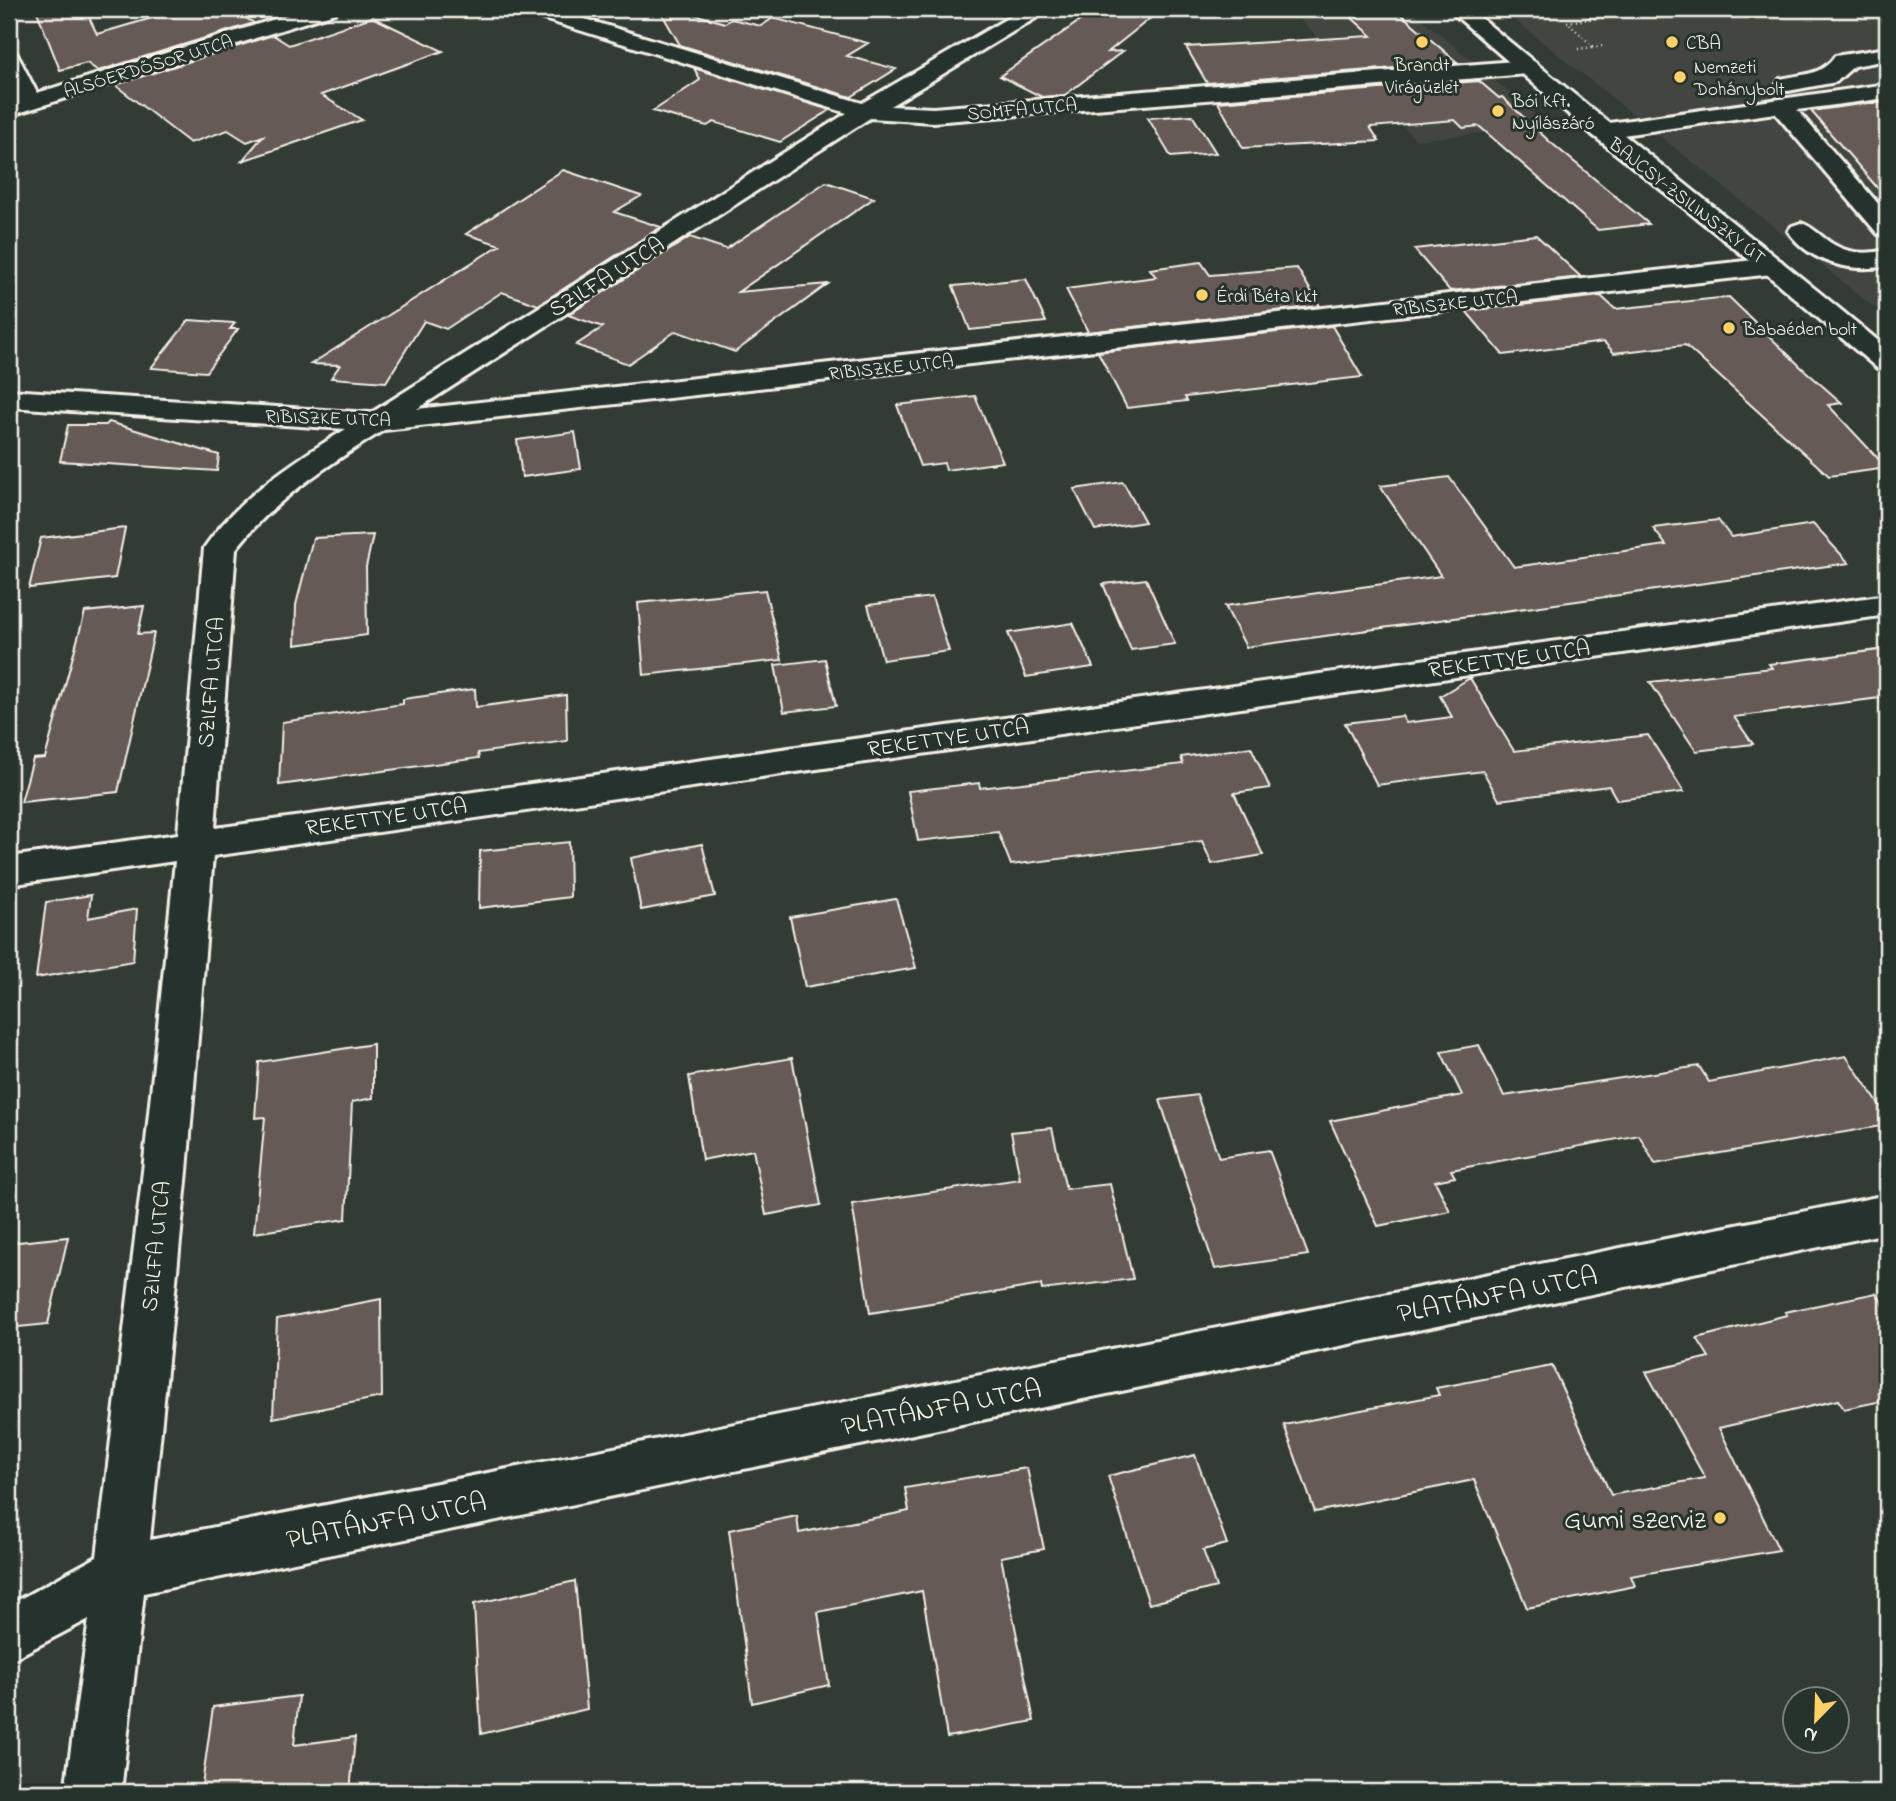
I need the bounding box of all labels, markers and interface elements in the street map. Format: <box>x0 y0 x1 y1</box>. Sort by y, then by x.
street label: ALSÓERDŐSOR UTCA <box>61 29 237 106</box>
place label: CBA <box>1686 31 1721 58</box>
marker: Brandt Virágüzlet <box>1414 34 1430 50</box>
marker: CBA <box>1664 34 1680 50</box>
place label: Brandt Virágüzlet <box>1384 53 1460 104</box>
place label: Nemzeti Dohánybolt <box>1693 55 1785 105</box>
marker: Nemzeti Dohánybolt <box>1672 69 1688 85</box>
place label: Bói Kft. Nyílászáró <box>1511 89 1595 139</box>
street label: SOMFA UTCA <box>966 92 1078 129</box>
marker: Bói Kft. Nyílászáró <box>1490 103 1506 119</box>
street label: BAJCSY-ZSILINSZKY ÚT <box>1601 131 1771 272</box>
street label: SZILFA UTCA <box>543 229 672 327</box>
place label: Érdi Béta kkt <box>1216 284 1319 311</box>
street label: RIBISZKE UTCA <box>1391 284 1519 324</box>
marker: Érdi Béta kkt <box>1194 287 1210 303</box>
place label: Babaéden bolt <box>1742 317 1858 344</box>
marker: Babaéden bolt <box>1721 320 1737 336</box>
street label: RIBISZKE UTCA <box>827 348 955 388</box>
street label: RIBISZKE UTCA <box>265 404 391 435</box>
street label: SZILFA UTCA <box>190 615 235 749</box>
street label: REKETTYE UTCA <box>1426 633 1592 688</box>
street label: REKETTYE UTCA <box>865 712 1031 767</box>
street label: REKETTYE UTCA <box>303 791 469 846</box>
street label: SZILFA UTCA <box>134 1179 181 1313</box>
street label: PLATÁNFA UTCA <box>1394 1257 1601 1336</box>
street label: PLATÁNFA UTCA <box>838 1370 1045 1449</box>
street label: PLATÁNFA UTCA <box>283 1483 490 1562</box>
place label: Gumi szerviz <box>1564 1501 1706 1542</box>
marker: Gumi szerviz <box>1712 1510 1728 1526</box>
north arrow <box>1780 1686 1850 1756</box>
text: N <box>1799 1718 1822 1748</box>

